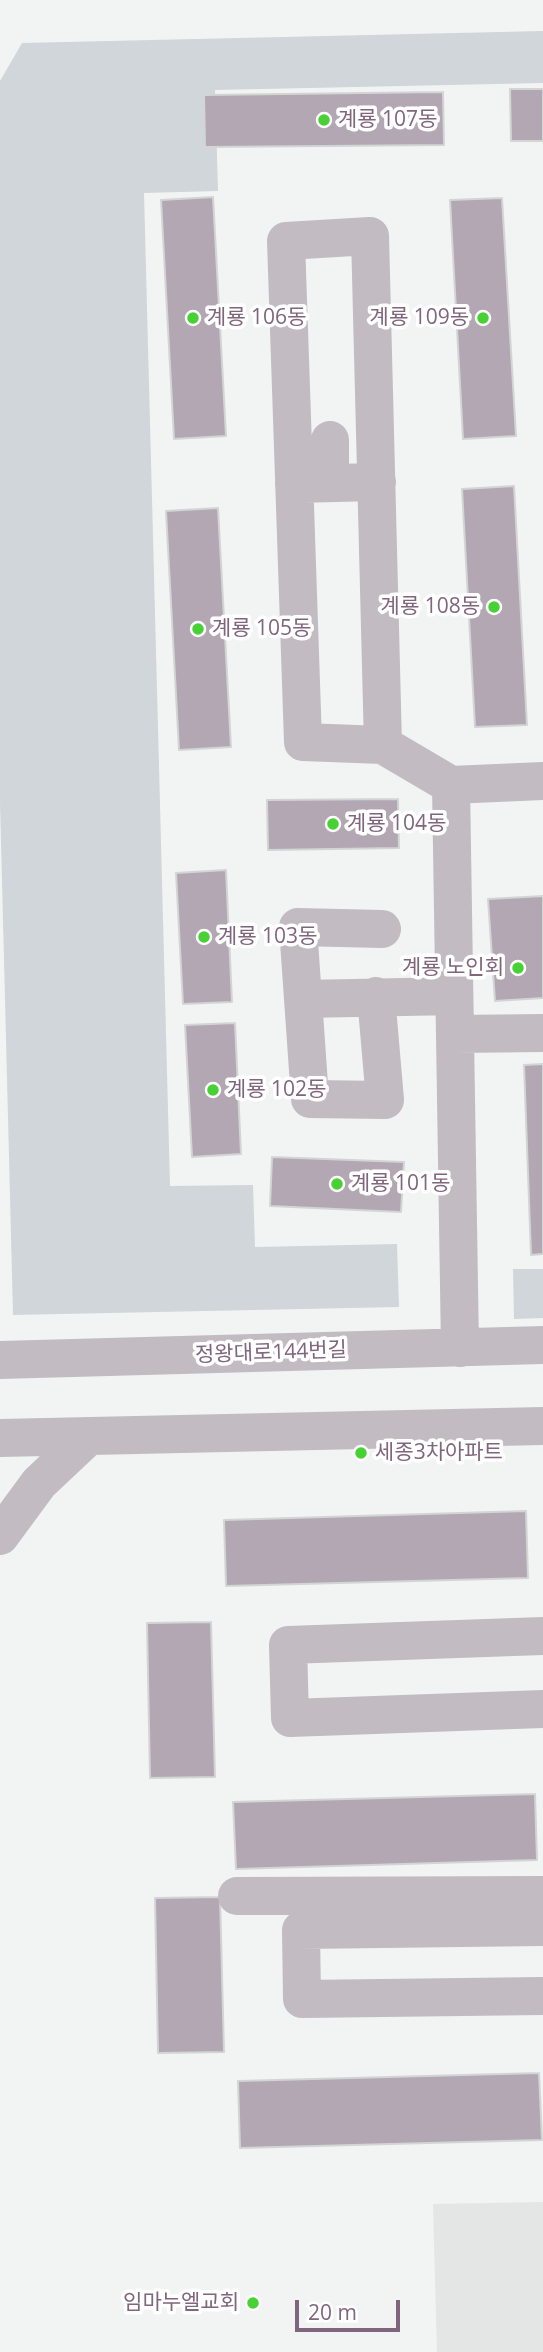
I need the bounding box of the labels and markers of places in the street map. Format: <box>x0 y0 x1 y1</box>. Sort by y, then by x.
place label: 계룡 107동 <box>338 107 437 133</box>
marker: 계룡 107동 <box>316 112 332 128</box>
place label: 계룡 106동 <box>207 305 306 331</box>
place label: 계룡 109동 <box>370 305 469 331</box>
marker: 계룡 106동 <box>185 310 201 326</box>
marker: 계룡 109동 <box>475 310 491 326</box>
place label: 계룡 108동 <box>381 594 480 620</box>
marker: 계룡 108동 <box>486 599 502 615</box>
place label: 계룡 105동 <box>212 616 311 642</box>
marker: 계룡 105동 <box>190 621 206 637</box>
place label: 계룡 104동 <box>347 811 446 837</box>
marker: 계룡 104동 <box>325 816 341 832</box>
place label: 계룡 103동 <box>218 924 317 950</box>
marker: 계룡 103동 <box>196 929 212 945</box>
place label: 계룡 노인회 <box>402 955 504 981</box>
marker: 계룡 노인회 <box>510 960 526 976</box>
place label: 계룡 102동 <box>227 1077 326 1103</box>
marker: 계룡 102동 <box>205 1082 221 1098</box>
place label: 계룡 101동 <box>351 1171 450 1197</box>
marker: 계룡 101동 <box>329 1176 345 1192</box>
place label: 세종3차아파트 <box>375 1440 503 1466</box>
marker: 세종3차아파트 <box>353 1445 369 1461</box>
place label: 임마누엘교회 <box>123 2290 239 2316</box>
marker: 임마누엘교회 <box>245 2295 261 2311</box>

